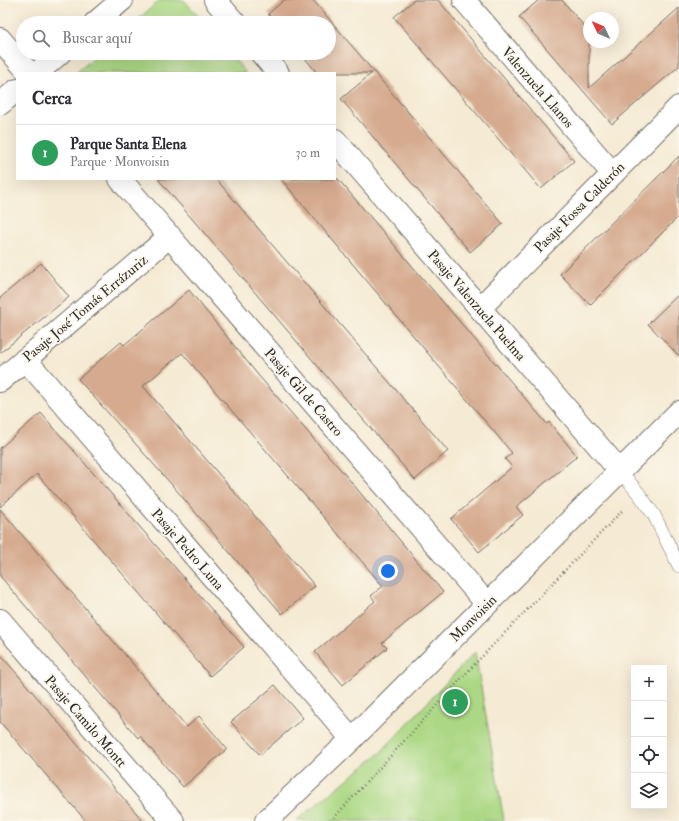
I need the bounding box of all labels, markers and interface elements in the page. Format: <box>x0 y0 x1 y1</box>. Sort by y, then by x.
north arrow <box>583 12 619 48</box>
search box <box>16 16 336 60</box>
icon: search <box>30 27 52 49</box>
text: Buscar aquí <box>62 29 131 48</box>
street label: Valenzuela Llanos <box>498 43 577 131</box>
text: Cerca <box>32 88 72 109</box>
text: Parque Santa Elena <box>70 135 186 154</box>
text: 1 <box>43 145 47 161</box>
text: 30 m <box>296 145 320 161</box>
text: Parque · Monvoisin <box>70 154 169 170</box>
street label: Pasaje Fossa Calderón <box>531 159 628 256</box>
street label: Pasaje Valenzuela Puelma <box>424 247 529 364</box>
street label: Pasaje José Tomás Errázuriz <box>19 251 151 366</box>
street label: Pasaje Gil de Castro <box>261 345 347 440</box>
street label: Pasaje Pedro Luna <box>148 505 228 594</box>
your location <box>378 561 398 581</box>
street label: Monvoisin <box>446 591 500 645</box>
map controls <box>631 665 667 809</box>
button: + <box>631 665 667 701</box>
street label: Pasaje Camilo Montt <box>41 672 130 771</box>
pin: 1 <box>442 687 468 717</box>
button: − <box>631 701 667 737</box>
button: locate <box>631 737 667 773</box>
button: layers <box>631 773 667 809</box>

